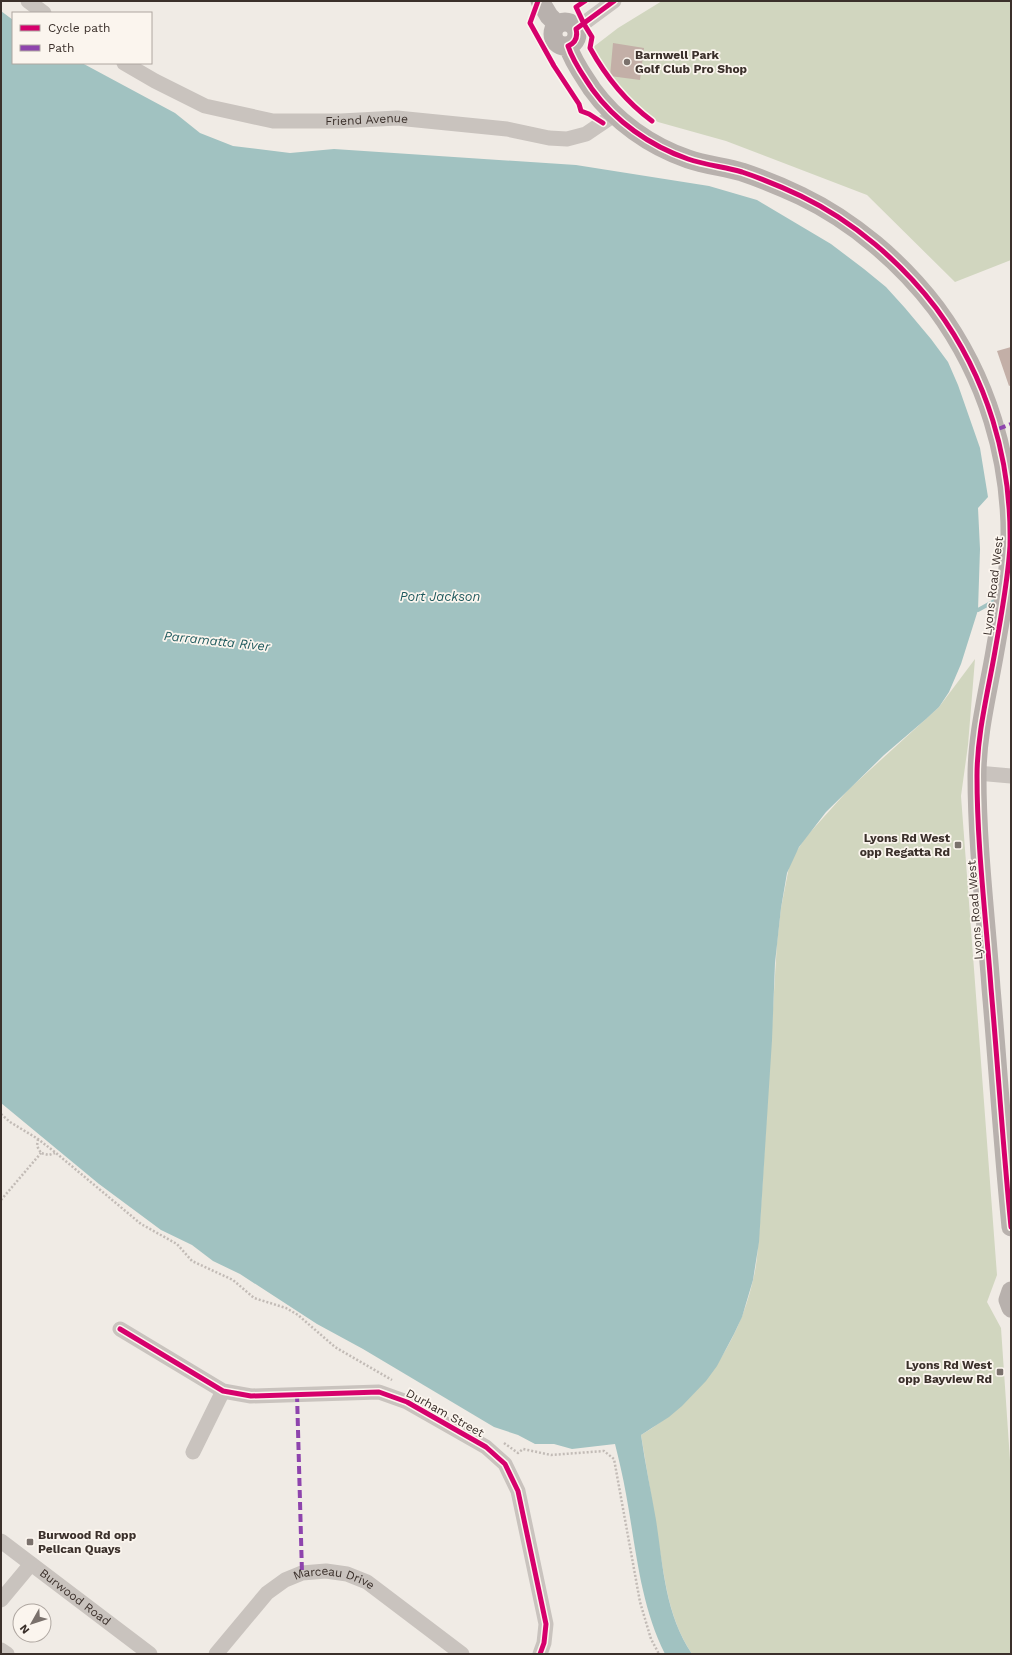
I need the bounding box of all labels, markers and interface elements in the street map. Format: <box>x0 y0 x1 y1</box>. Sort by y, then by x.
legend <box>12 12 152 64</box>
text: Cycle path <box>48 21 110 35</box>
text: Path <box>48 41 74 55</box>
place label: Barnwell Park Golf Club Pro Shop <box>635 48 748 76</box>
marker: Barnwell Park Golf Club Pro Shop <box>622 57 632 67</box>
street label: Friend Avenue <box>325 111 409 128</box>
street label: Lyons Road West <box>980 536 1006 636</box>
water label: Port Jackson <box>400 589 480 604</box>
water label: Parramatta River <box>163 628 272 654</box>
place label: Lyons Rd West opp Regatta Rd <box>860 831 951 859</box>
marker: Lyons Rd West opp Regatta Rd <box>953 840 963 850</box>
street label: Lyons Road West <box>965 860 985 960</box>
place label: Lyons Rd West opp Bayview Rd <box>898 1358 993 1386</box>
marker: Lyons Rd West opp Bayview Rd <box>995 1367 1005 1377</box>
street label: Durham Street <box>404 1386 486 1440</box>
place label: Burwood Rd opp Pelican Quays <box>38 1528 137 1556</box>
marker: Burwood Rd opp Pelican Quays <box>25 1537 35 1547</box>
street label: Marceau Drive <box>291 1564 378 1592</box>
street label: Burwood Road <box>37 1566 113 1629</box>
north arrow <box>12 1603 52 1643</box>
text: N <box>17 1622 32 1636</box>

